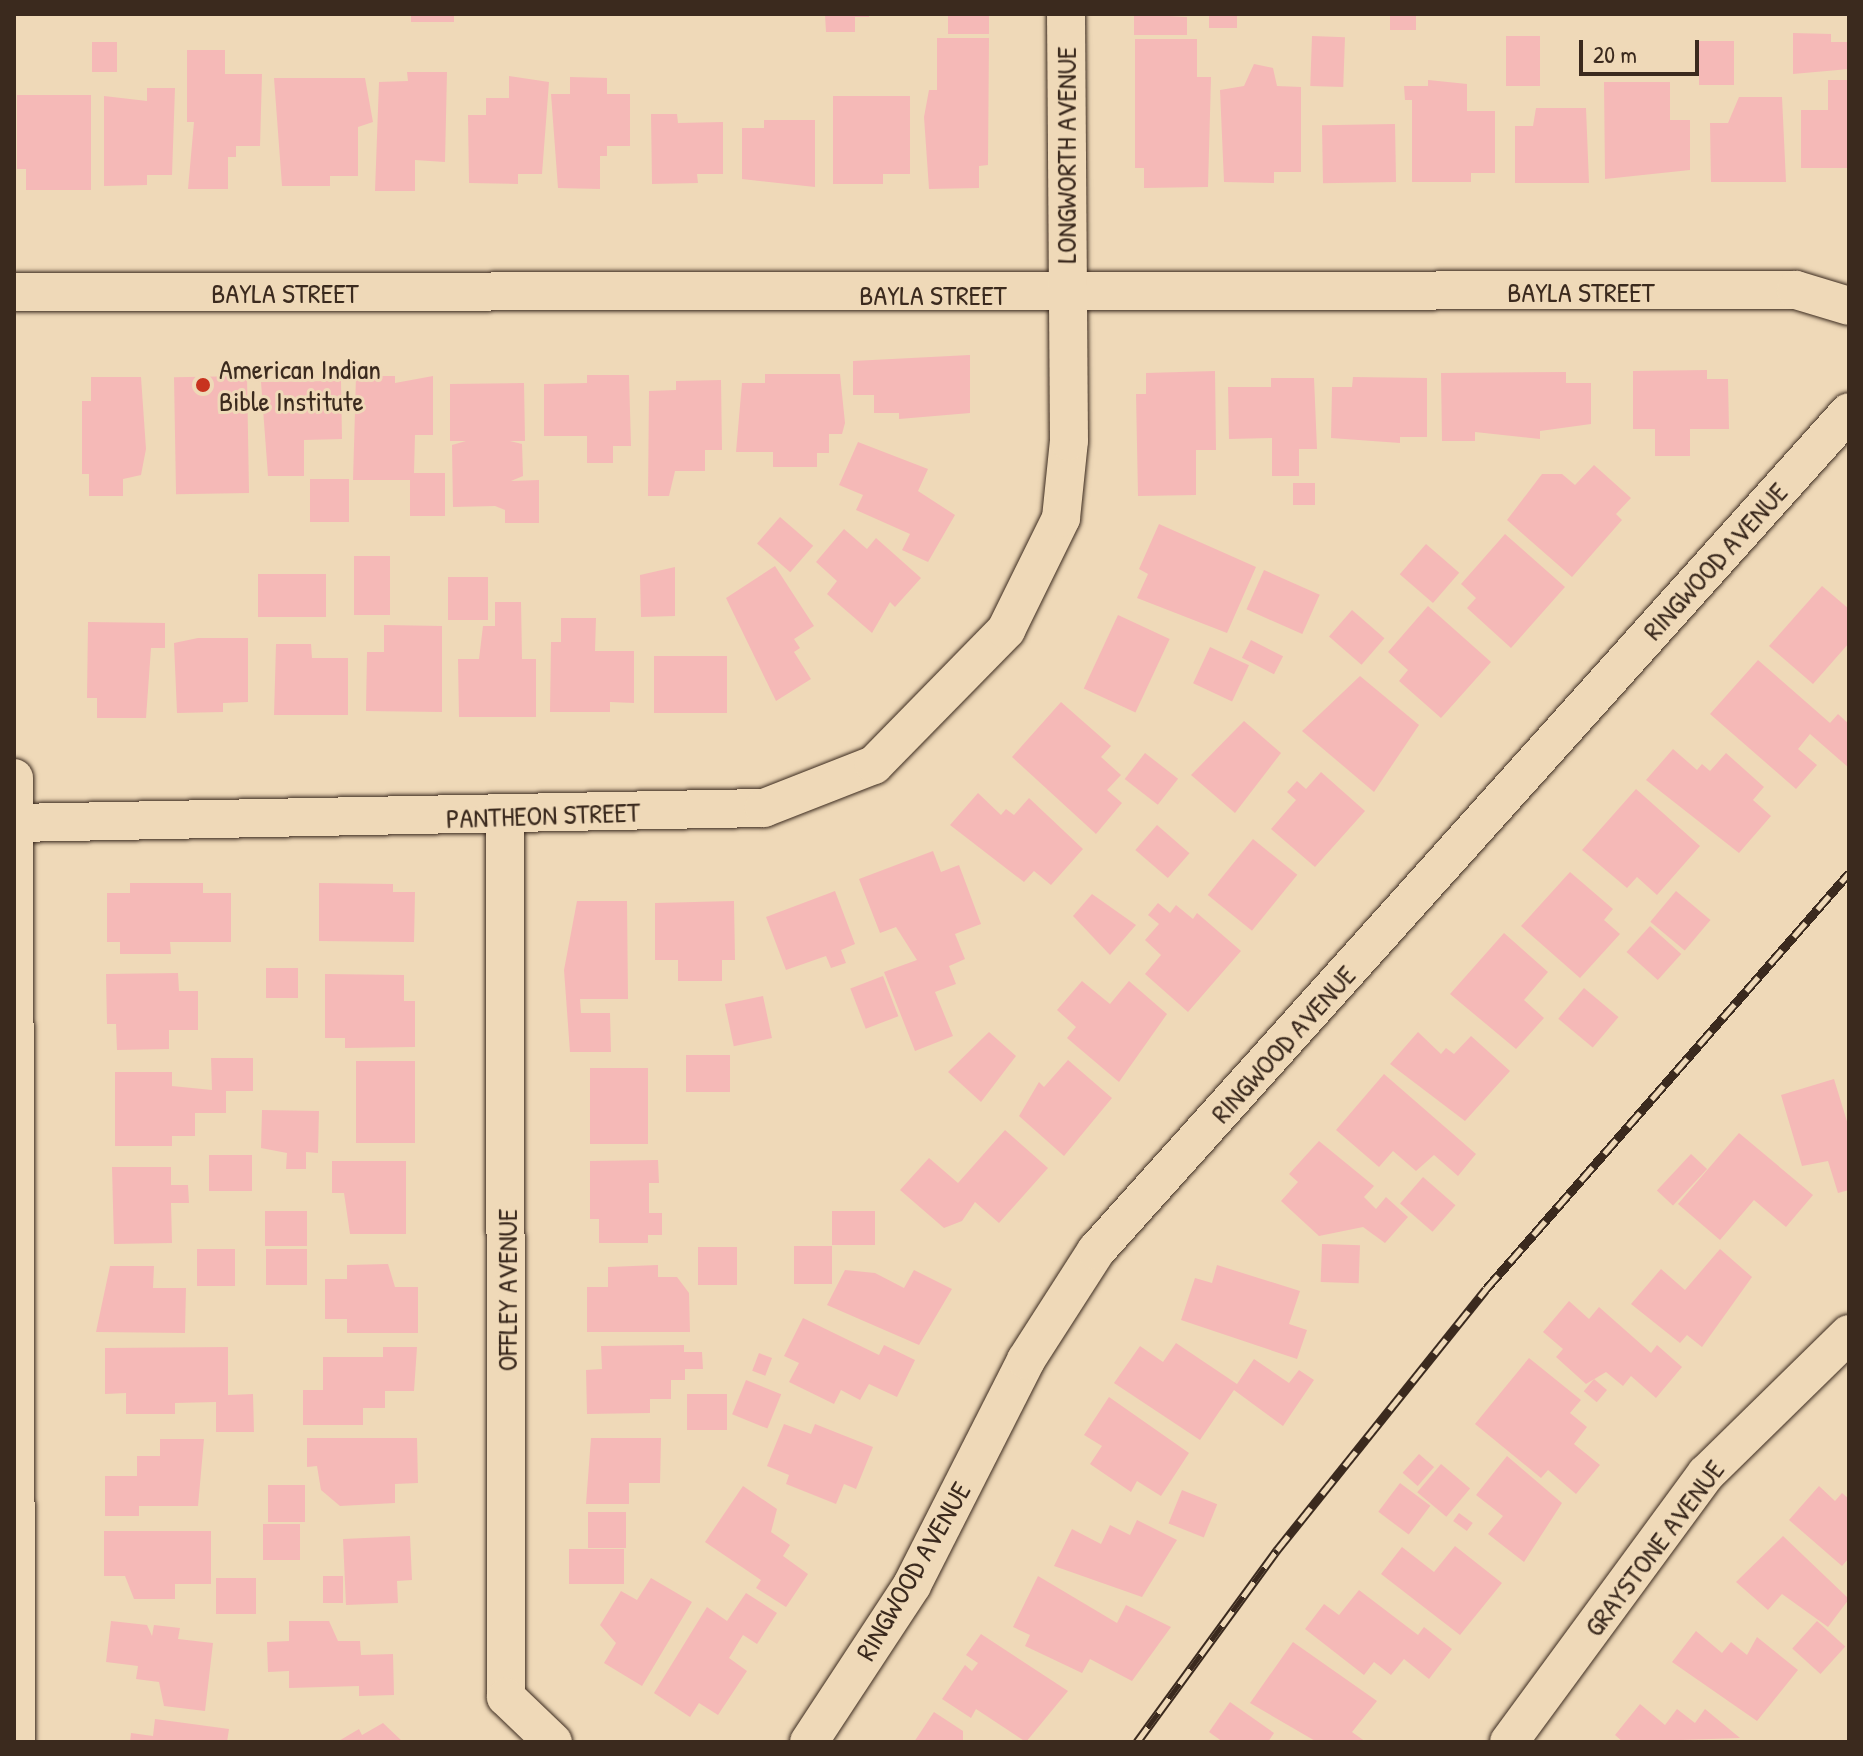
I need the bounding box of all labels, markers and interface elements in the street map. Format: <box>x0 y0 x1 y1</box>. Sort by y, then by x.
scale bar <box>1583 24 1703 74</box>
text: 20 m <box>1593 38 1637 70</box>
street label: LONGWORTH AVENUE <box>1049 47 1083 263</box>
street label: BAYLA STREET <box>1507 275 1655 309</box>
street label: BAYLA STREET <box>211 276 359 310</box>
street label: BAYLA STREET <box>859 278 1007 312</box>
place label: American Indian Bible Institute <box>219 352 381 418</box>
marker: American Indian Bible Institute <box>194 376 212 394</box>
street label: RINGWOOD AVENUE <box>1636 475 1794 647</box>
street label: PANTHEON STREET <box>445 795 641 835</box>
street label: RINGWOOD AVENUE <box>1204 958 1362 1130</box>
street label: OFFLEY AVENUE <box>490 1209 524 1371</box>
street label: GRAYSTONE AVENUE <box>1577 1453 1731 1643</box>
street label: RINGWOOD AVENUE <box>848 1476 978 1666</box>

